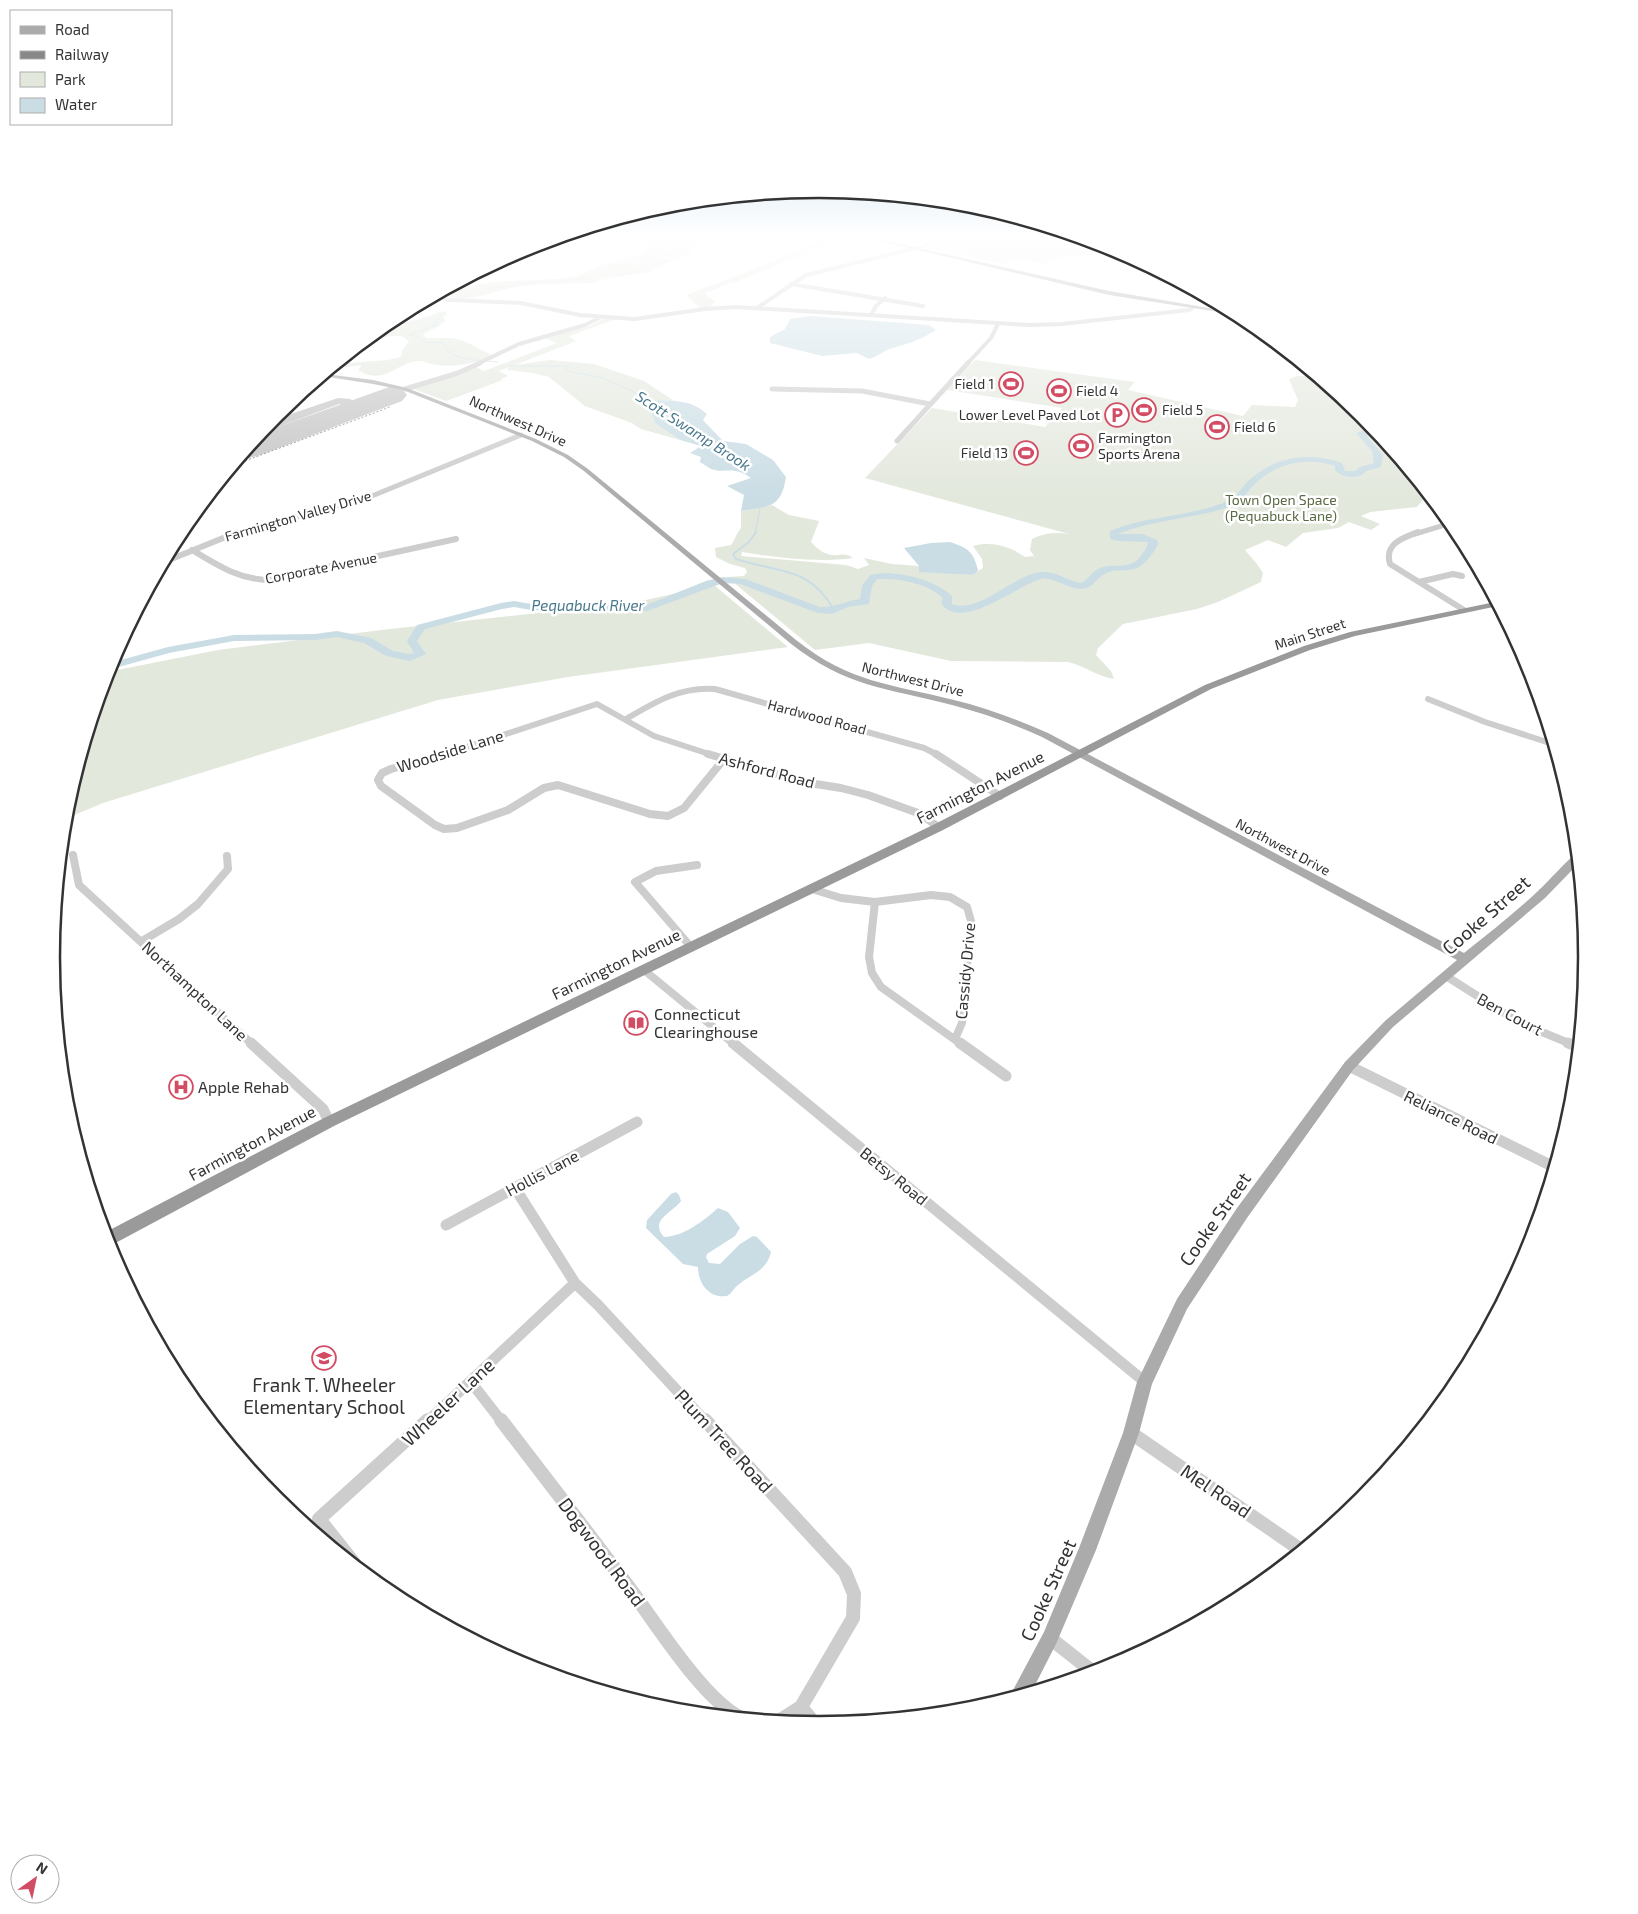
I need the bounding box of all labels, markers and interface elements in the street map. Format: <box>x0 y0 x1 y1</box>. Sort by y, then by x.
legend <box>10 10 172 125</box>
text: Road <box>55 20 90 38</box>
text: Railway <box>55 45 109 63</box>
text: Park <box>55 70 86 88</box>
text: Water <box>55 95 97 113</box>
sports icon: Field 1 <box>998 371 1024 397</box>
place label: Field 1 <box>955 375 994 392</box>
sports icon: Field 4 <box>1046 378 1072 404</box>
place label: Field 4 <box>1076 382 1118 399</box>
water label: Scott Swamp Brook <box>633 386 754 474</box>
street label: Northwest Drive <box>467 391 570 450</box>
sports icon: Field 5 <box>1131 397 1157 423</box>
place label: Field 5 <box>1162 401 1203 418</box>
parking icon: Lower Level Paved Lot <box>1104 402 1130 428</box>
place label: Lower Level Paved Lot <box>959 406 1100 423</box>
sports icon: Field 6 <box>1204 414 1230 440</box>
place label: Field 6 <box>1234 418 1276 435</box>
place label: Farmington Sports Arena <box>1098 429 1180 462</box>
sports icon: Farmington Sports Arena <box>1068 433 1094 459</box>
sports icon: Field 13 <box>1013 440 1039 466</box>
place label: Field 13 <box>961 444 1008 461</box>
street label: Farmington Valley Drive <box>223 486 373 545</box>
park label: Town Open Space (Pequabuck Lane) <box>1225 491 1337 524</box>
street label: Corporate Avenue <box>264 548 378 587</box>
water label: Pequabuck River <box>532 596 646 614</box>
street label: Main Street <box>1272 614 1347 653</box>
street label: Northwest Drive <box>860 658 966 699</box>
street label: Hardwood Road <box>766 695 868 738</box>
street label: Woodside Lane <box>394 725 505 776</box>
street label: Farmington Avenue <box>913 746 1047 827</box>
street label: Ashford Road <box>717 748 817 791</box>
street label: Northwest Drive <box>1233 814 1333 879</box>
street label: Cooke Street <box>1437 870 1534 959</box>
street label: Cassidy Drive <box>951 922 978 1020</box>
street label: Farmington Avenue <box>548 924 683 1003</box>
street label: Northampton Lane <box>139 937 252 1044</box>
street label: Ben Court <box>1474 988 1546 1039</box>
place label: Connecticut Clearinghouse <box>654 1004 758 1041</box>
library icon: Connecticut Clearinghouse <box>623 1010 649 1036</box>
hospital icon: Apple Rehab <box>168 1074 194 1100</box>
place label: Apple Rehab <box>198 1077 289 1096</box>
street label: Reliance Road <box>1401 1086 1501 1147</box>
street label: Farmington Avenue <box>185 1101 318 1184</box>
street label: Betsy Road <box>857 1143 932 1209</box>
street label: Hollis Lane <box>502 1145 581 1200</box>
street label: Cooke Street <box>1174 1167 1255 1270</box>
school or university icon: Frank T. Wheeler Elementary School <box>311 1345 337 1371</box>
street label: Wheeler Lane <box>397 1353 499 1450</box>
place label: Frank T. Wheeler Elementary School <box>243 1373 405 1418</box>
street label: Plum Tree Road <box>671 1384 778 1497</box>
street label: Mel Road <box>1177 1459 1256 1522</box>
street label: Dogwood Road <box>554 1493 651 1611</box>
street label: Cooke Street <box>1015 1535 1080 1644</box>
north arrow <box>10 1854 60 1904</box>
text: N <box>33 1858 51 1878</box>

